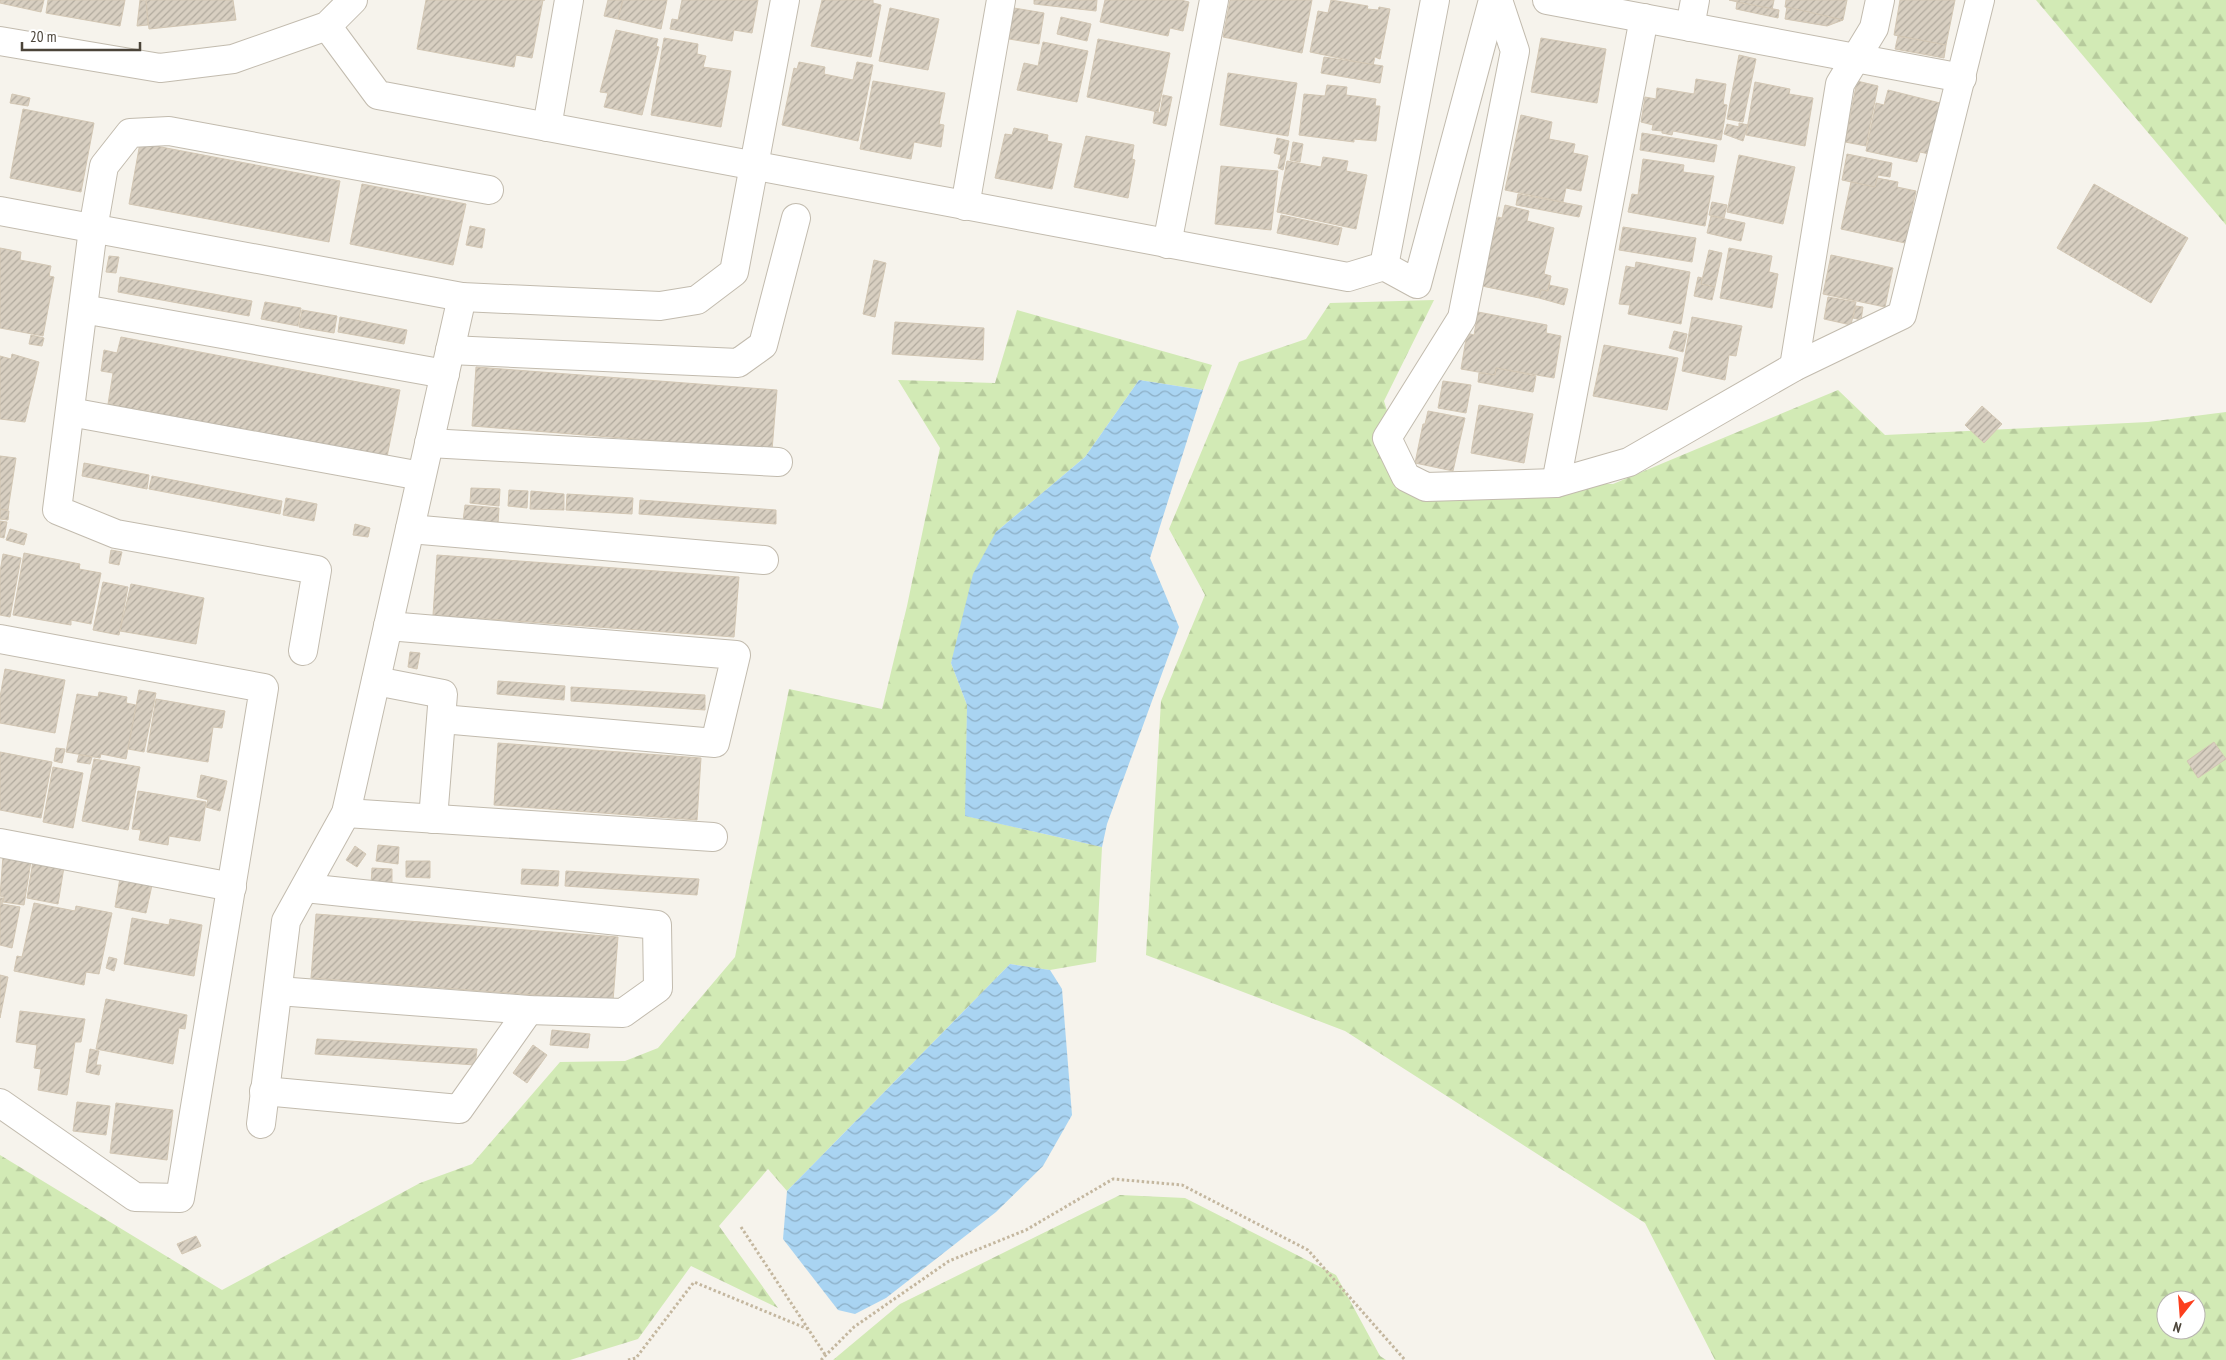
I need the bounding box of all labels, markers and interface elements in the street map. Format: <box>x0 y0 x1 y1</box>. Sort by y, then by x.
scale bar <box>22 20 140 52</box>
text: 20 m <box>30 27 56 46</box>
north arrow <box>2156 1290 2206 1340</box>
text: N <box>2171 1318 2183 1337</box>

